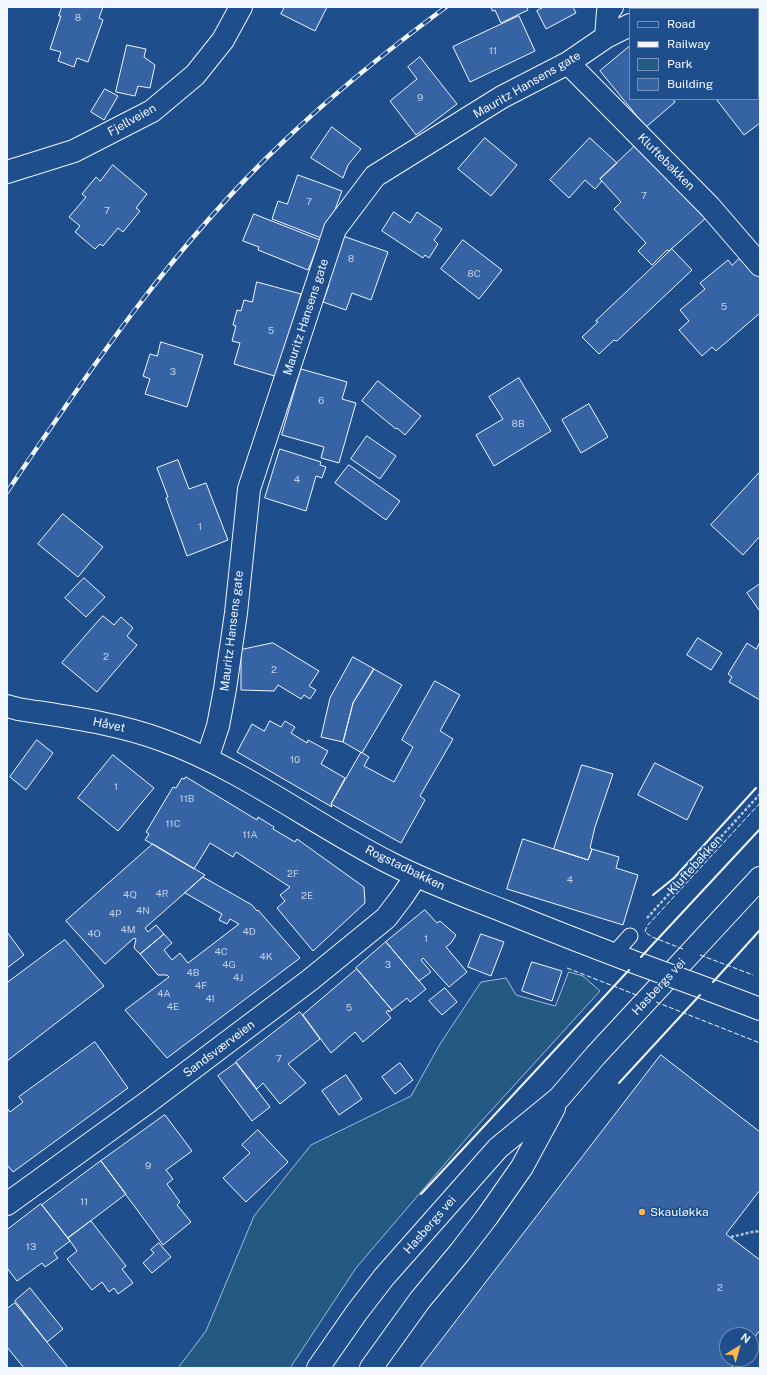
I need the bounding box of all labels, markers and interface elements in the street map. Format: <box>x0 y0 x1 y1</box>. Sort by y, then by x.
legend <box>629 8 759 100</box>
house number: 8 <box>75 12 81 24</box>
text: Road <box>667 17 695 31</box>
text: Railway <box>667 37 710 51</box>
house number: 11 <box>489 45 497 57</box>
street label: Mauritz Hansens gate <box>471 48 583 122</box>
text: Park <box>667 57 693 71</box>
text: Building <box>667 77 713 91</box>
house number: 9 <box>417 92 423 104</box>
street label: Fjellveien <box>105 101 159 139</box>
street label: Kluftebakken <box>634 130 698 194</box>
house number: 7 <box>641 190 647 202</box>
house number: 7 <box>306 196 312 208</box>
house number: 7 <box>104 205 110 217</box>
house number: 8 <box>348 253 354 265</box>
street label: Mauritz Hansens gate <box>280 257 332 377</box>
house number: 8C <box>467 268 481 280</box>
house number: 5 <box>721 301 727 313</box>
house number: 5 <box>268 325 274 337</box>
house number: 3 <box>170 366 176 378</box>
house number: 6 <box>318 395 324 407</box>
house number: 8B <box>511 418 525 430</box>
house number: 4 <box>294 474 300 486</box>
house number: 1 <box>198 521 202 533</box>
street label: Mauritz Hansens gate <box>217 570 247 692</box>
house number: 2 <box>103 651 109 663</box>
house number: 2 <box>271 664 277 676</box>
street label: Håvet <box>92 715 126 735</box>
house number: 10 <box>290 754 300 766</box>
house number: 1 <box>114 781 118 793</box>
house number: 11B <box>180 793 194 805</box>
house number: 11C <box>165 818 181 830</box>
house number: 11A <box>242 829 258 841</box>
street label: Kluftebakken <box>665 832 725 898</box>
street label: Rogstadbakken <box>363 842 447 894</box>
house number: 2F <box>287 868 299 880</box>
house number: 4 <box>567 874 573 886</box>
house number: 4R <box>155 888 169 900</box>
house number: 4Q <box>123 889 137 901</box>
house number: 2E <box>301 890 313 902</box>
house number: 4N <box>136 905 150 917</box>
house number: 4P <box>109 908 121 920</box>
house number: 4M <box>120 924 136 936</box>
house number: 4D <box>242 926 256 938</box>
house number: 4O <box>87 928 101 940</box>
house number: 1 <box>424 933 428 945</box>
house number: 4C <box>214 946 228 958</box>
house number: 4K <box>259 951 273 963</box>
street label: Hasbergs vei <box>629 956 689 1018</box>
house number: 4G <box>222 959 236 971</box>
house number: 3 <box>385 959 391 971</box>
house number: 4B <box>187 967 199 979</box>
house number: 4J <box>233 972 243 984</box>
house number: 4F <box>195 980 207 992</box>
house number: 4A <box>157 988 171 1000</box>
house number: 4I <box>205 993 215 1005</box>
house number: 4E <box>167 1001 179 1013</box>
house number: 5 <box>346 1002 352 1014</box>
street label: Sandsværveien <box>180 1017 258 1081</box>
house number: 7 <box>276 1053 282 1065</box>
house number: 9 <box>145 1160 151 1172</box>
street label: Hasbergs vei <box>401 1193 459 1257</box>
house number: 11 <box>80 1196 88 1208</box>
place label: Skauløkka <box>650 1205 709 1219</box>
marker: Skauløkka <box>637 1207 647 1217</box>
house number: 13 <box>26 1241 36 1253</box>
house number: 2 <box>717 1282 723 1294</box>
north arrow <box>719 1327 759 1367</box>
text: N <box>739 1331 753 1346</box>

